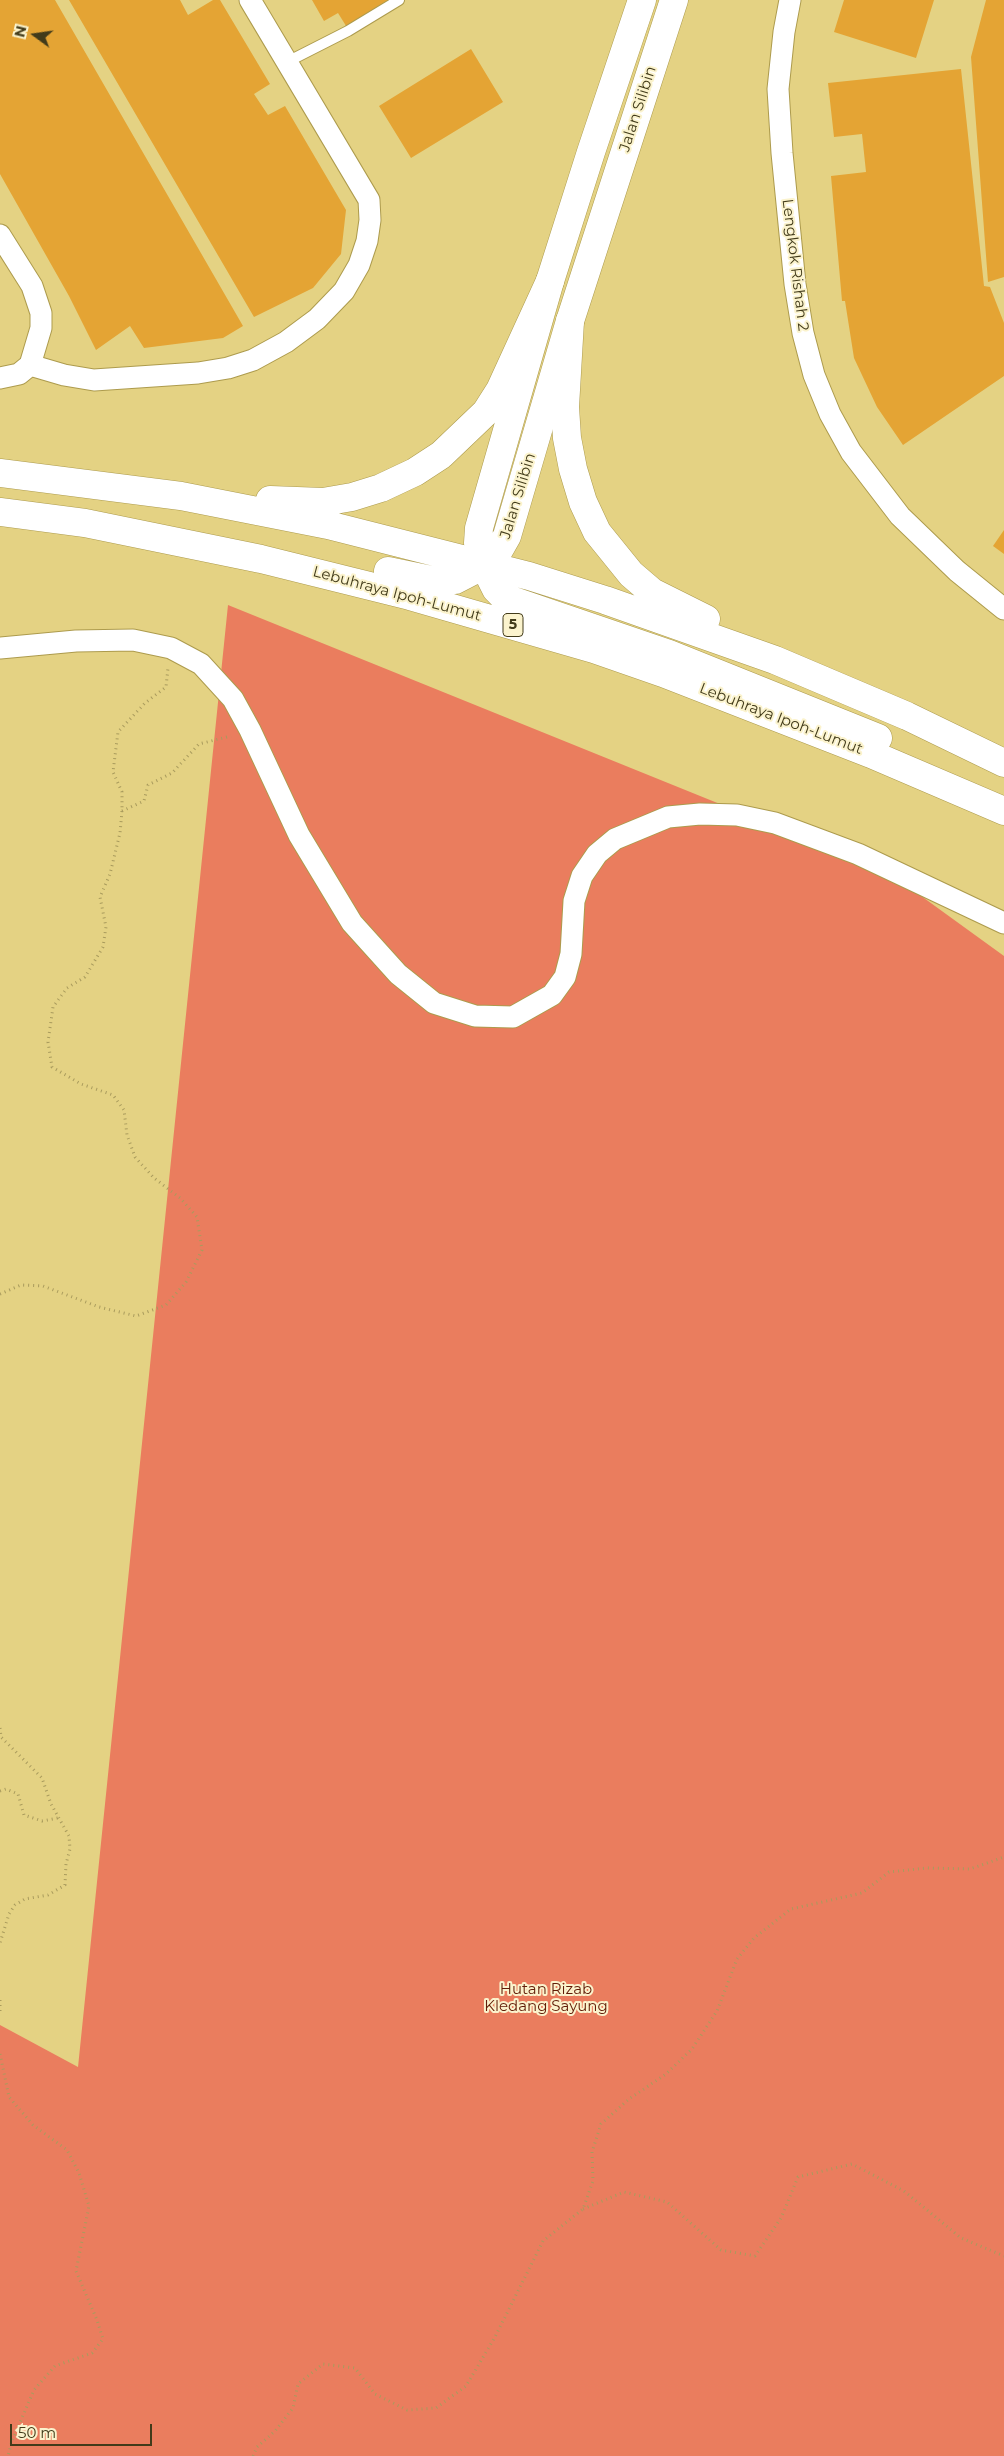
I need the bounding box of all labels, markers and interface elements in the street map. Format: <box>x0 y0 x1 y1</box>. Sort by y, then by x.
north arrow <box>10 10 60 60</box>
text: N <box>10 24 31 39</box>
street label: Jalan Silibin <box>616 64 660 154</box>
street label: Lengkok Rishah 2 <box>778 198 812 332</box>
street label: Jalan Silibin <box>496 451 540 541</box>
street label: Lebuhraya Ipoh-Lumut <box>311 563 483 625</box>
road number: 5 <box>503 614 523 636</box>
street label: Lebuhraya Ipoh-Lumut <box>697 679 865 759</box>
park label: Hutan Rizab Kledang Sayung <box>484 1981 608 2016</box>
scale bar <box>12 2414 155 2446</box>
text: 50 m <box>18 2423 56 2442</box>

